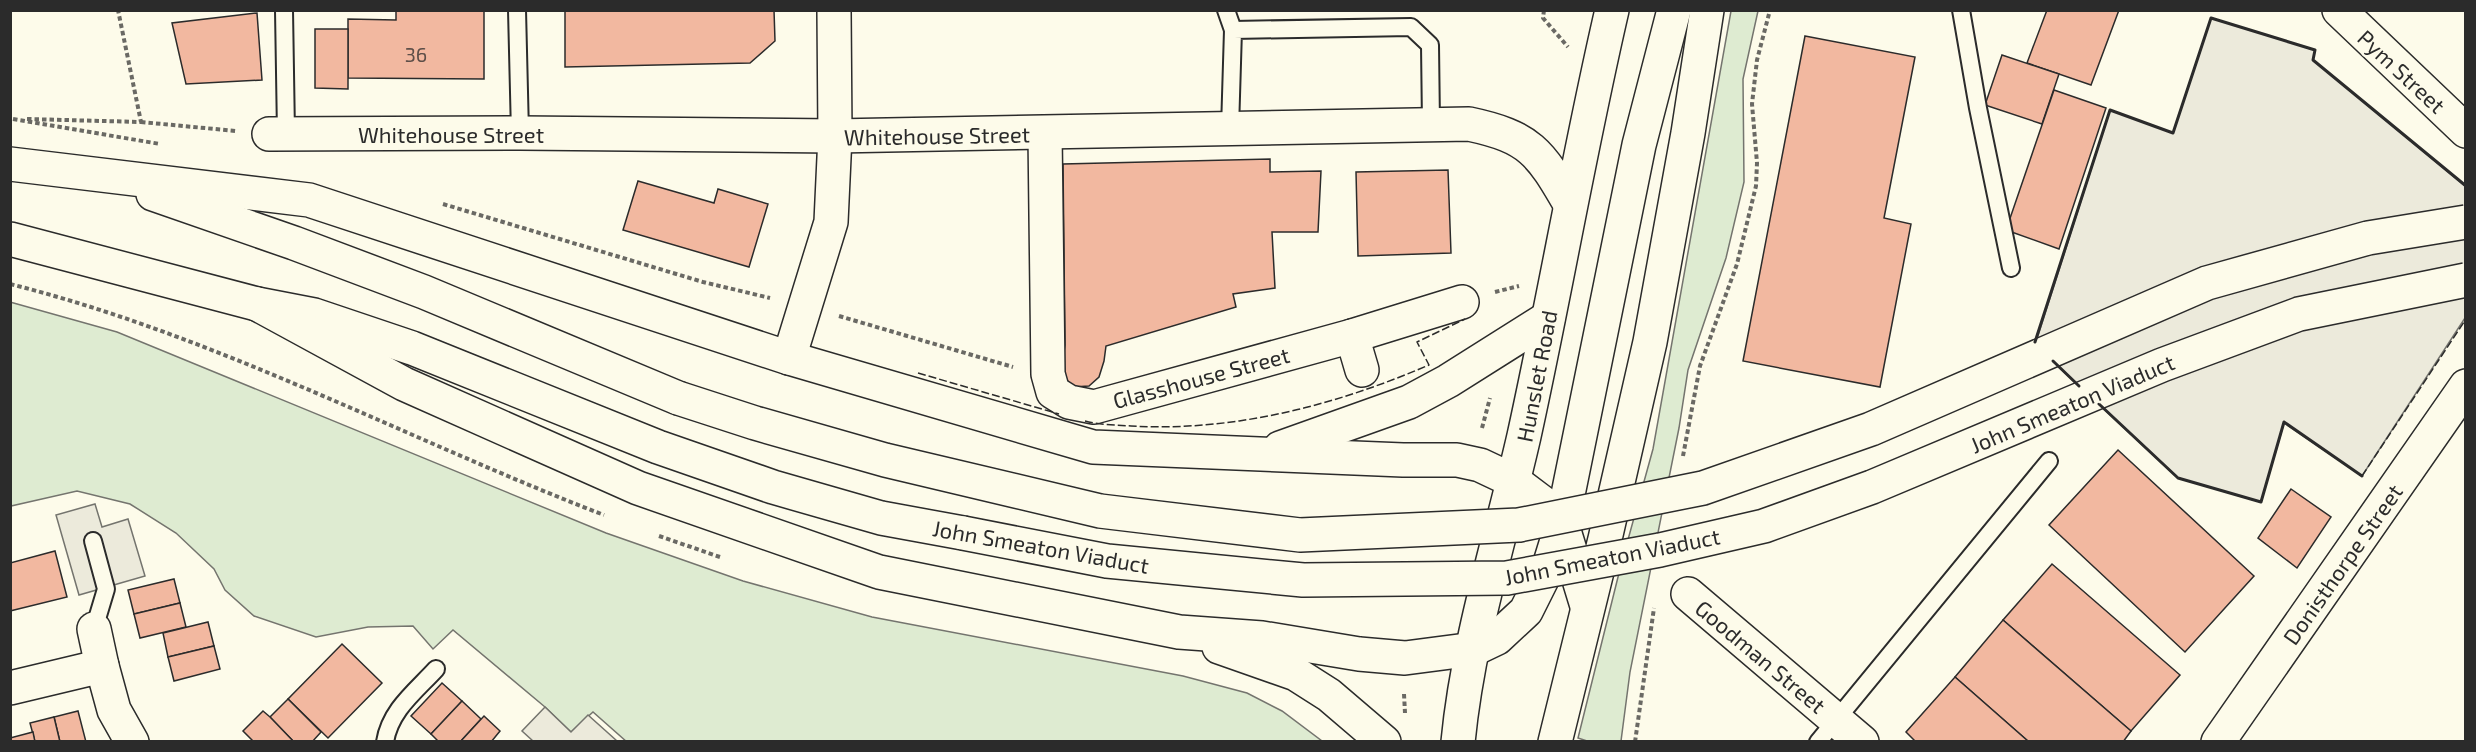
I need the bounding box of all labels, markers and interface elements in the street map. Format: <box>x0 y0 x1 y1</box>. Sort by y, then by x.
street label: Pym Street <box>2353 24 2451 118</box>
house number: 36 <box>405 42 427 66</box>
street label: Whitehouse Street <box>844 120 1030 150</box>
street label: Whitehouse Street <box>358 121 544 147</box>
street label: Hunslet Road <box>1511 308 1561 444</box>
street label: Glasshouse Street <box>1110 341 1292 413</box>
street label: John Smeaton Viaduct <box>1966 348 2178 458</box>
street label: Donisthorpe Street <box>2277 479 2407 649</box>
street label: John Smeaton Viaduct <box>931 514 1151 578</box>
street label: John Smeaton Viaduct <box>1502 522 1722 590</box>
street label: Goodman Street <box>1691 594 1831 718</box>

